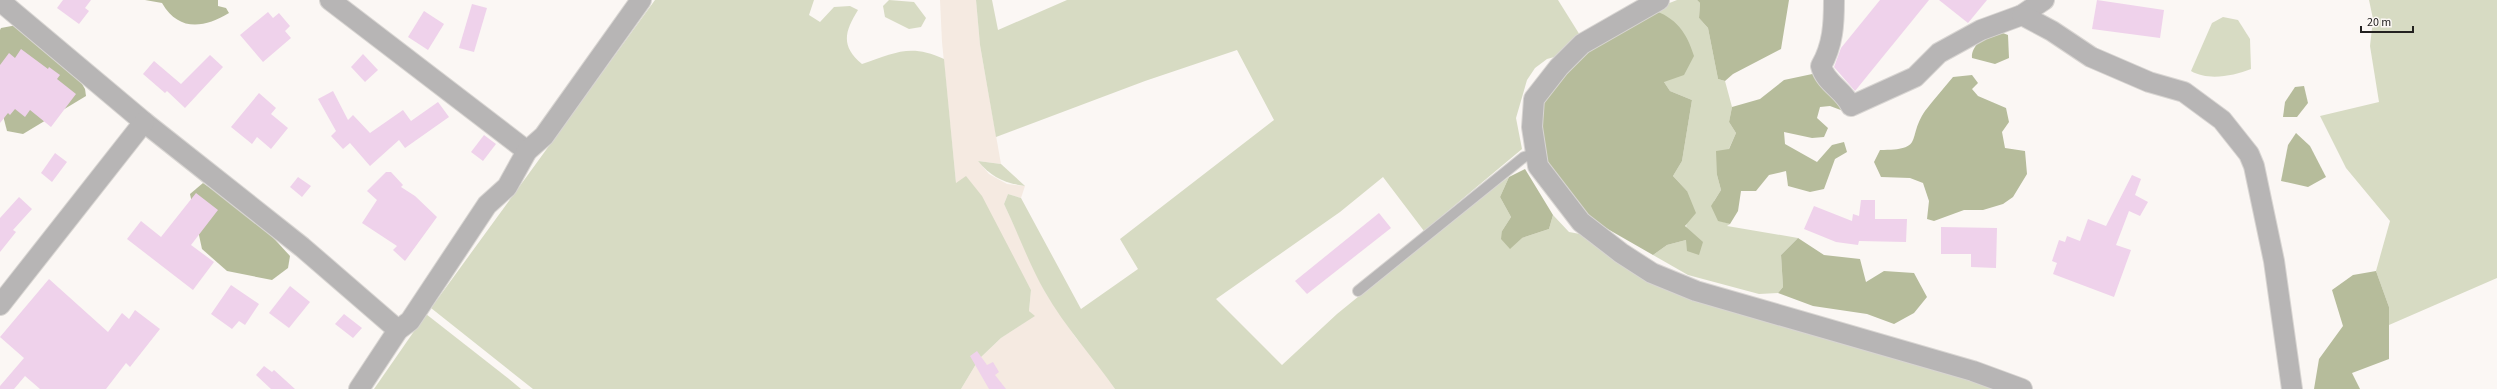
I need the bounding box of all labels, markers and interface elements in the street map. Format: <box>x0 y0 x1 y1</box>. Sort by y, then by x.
scale bar <box>2361 8 2413 34</box>
text: 20 m <box>2367 14 2391 31</box>

